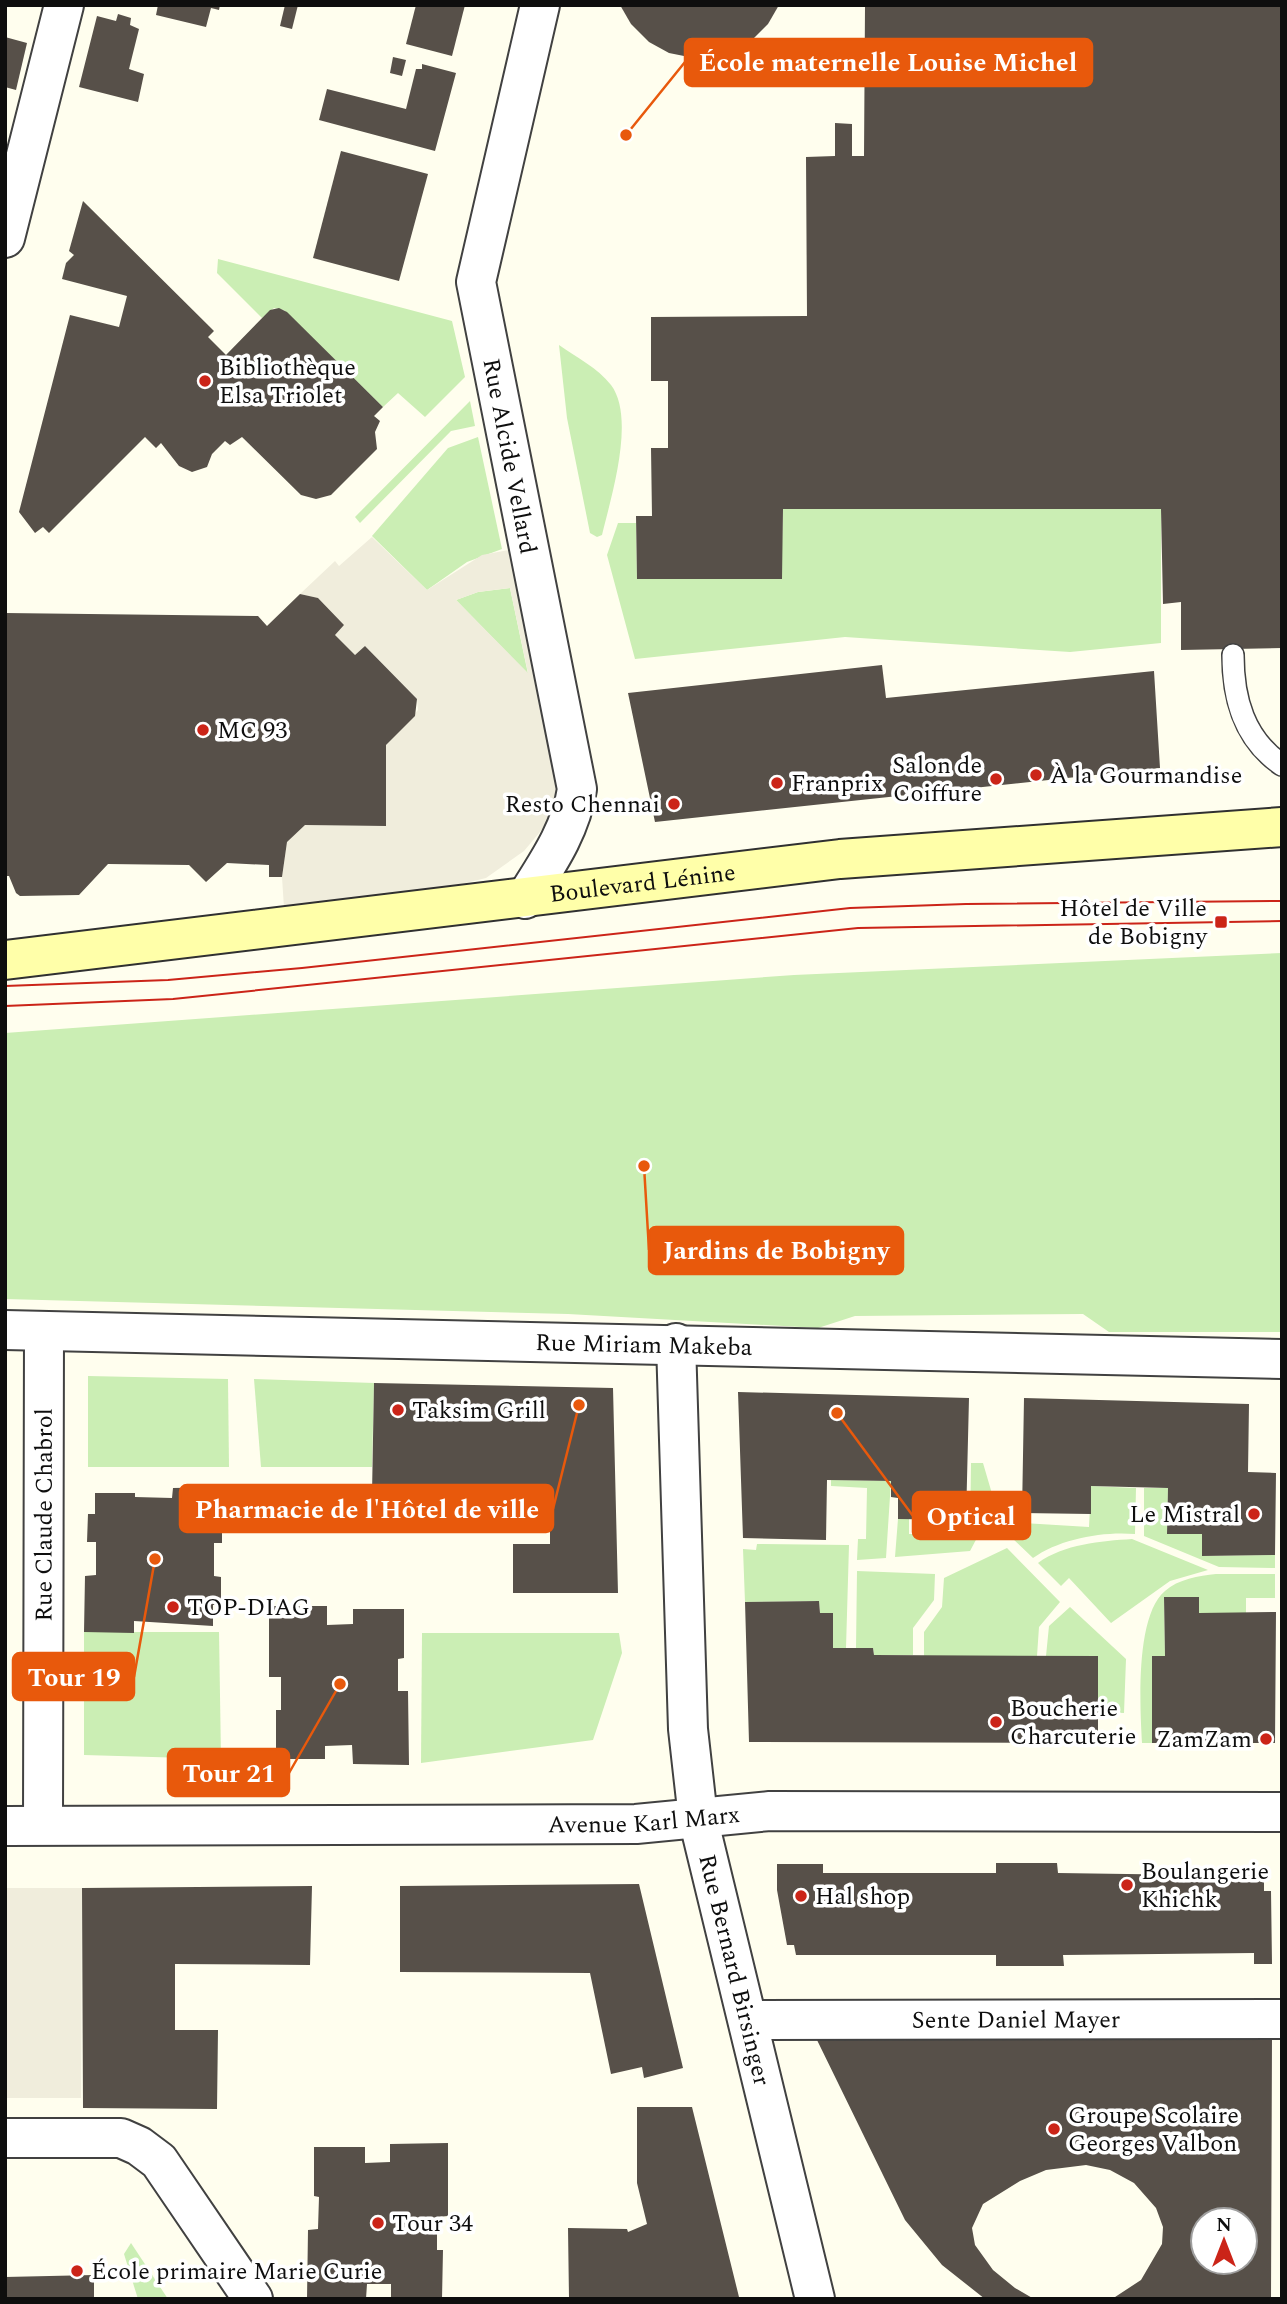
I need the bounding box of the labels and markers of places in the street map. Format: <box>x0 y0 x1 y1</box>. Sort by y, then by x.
callout: École maternelle Louise Michel <box>685 39 1092 86</box>
place label: Bibliothèque Elsa Triolet <box>219 350 356 414</box>
marker: Bibliothèque Elsa Triolet <box>197 373 213 389</box>
place label: MC 93 <box>217 713 287 749</box>
marker: MC 93 <box>195 722 211 738</box>
place label: Salon de Coiffure <box>892 748 982 812</box>
place label: À la Gourmandise <box>1050 758 1242 794</box>
place label: Franprix <box>791 766 883 802</box>
marker: À la Gourmandise <box>1028 767 1044 783</box>
marker: Salon de Coiffure <box>988 771 1004 787</box>
marker: Franprix <box>769 775 785 791</box>
place label: Resto Chennai <box>505 787 660 823</box>
marker: Resto Chennai <box>666 796 682 812</box>
place label: Hôtel de Ville de Bobigny <box>1059 891 1208 955</box>
marker: Hôtel de Ville de Bobigny <box>1213 914 1229 930</box>
callout: Jardins de Bobigny <box>649 1227 903 1274</box>
place label: Taksim Grill <box>412 1393 546 1429</box>
marker: Taksim Grill <box>390 1402 406 1418</box>
callout: Pharmacie de l'Hôtel de ville <box>180 1485 553 1532</box>
callout: Optical <box>913 1492 1030 1539</box>
place label: Le Mistral <box>1129 1497 1240 1533</box>
marker: Le Mistral <box>1246 1506 1262 1522</box>
place label: TOP-DIAG <box>187 1590 310 1626</box>
marker: TOP-DIAG <box>165 1599 181 1615</box>
callout: Tour 19 <box>13 1653 134 1700</box>
place label: Boucherie Charcuterie <box>1010 1691 1136 1755</box>
marker: Boucherie Charcuterie <box>988 1714 1004 1730</box>
place label: ZamZam <box>1156 1722 1252 1758</box>
marker: ZamZam <box>1258 1731 1274 1747</box>
callout: Tour 21 <box>168 1749 289 1796</box>
place label: Boulangerie Khichk <box>1141 1854 1269 1918</box>
marker: Boulangerie Khichk <box>1119 1877 1135 1893</box>
place label: Hal shop <box>815 1879 910 1915</box>
marker: Hal shop <box>793 1888 809 1904</box>
place label: Groupe Scolaire Georges Valbon <box>1068 2098 1239 2162</box>
marker: Groupe Scolaire Georges Valbon <box>1046 2121 1062 2137</box>
place label: Tour 34 <box>392 2206 473 2242</box>
marker: Tour 34 <box>370 2215 386 2231</box>
place label: École primaire Marie Curie <box>91 2254 382 2290</box>
marker: École primaire Marie Curie <box>69 2263 85 2279</box>

